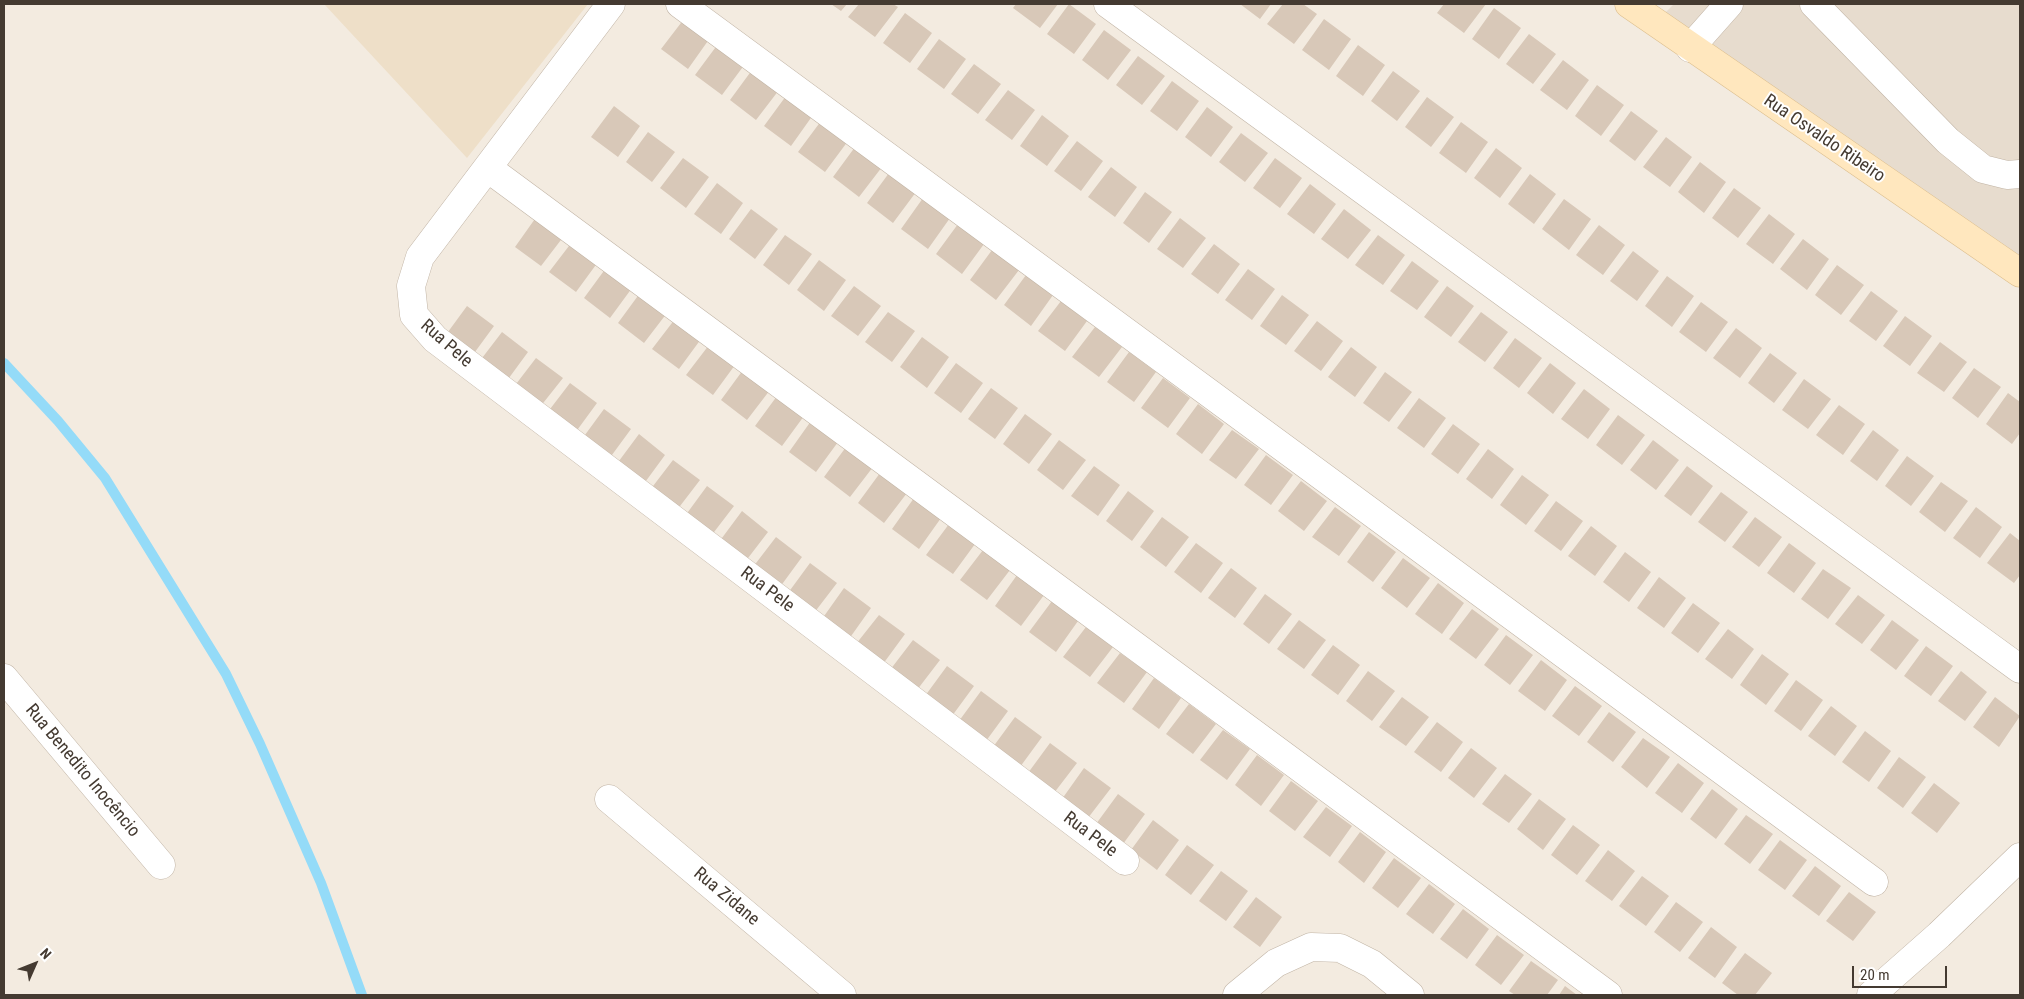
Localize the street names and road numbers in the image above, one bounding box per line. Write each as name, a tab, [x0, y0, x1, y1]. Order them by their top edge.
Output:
street label: Rua Osvaldo Ribeiro	[1759, 90, 1889, 188]
street label: Rua Pele	[416, 316, 476, 372]
street label: Rua Pele	[736, 563, 798, 617]
street label: Rua Benedito Inocêncio	[20, 700, 144, 842]
street label: Rua Pele	[1059, 808, 1121, 862]
street label: Rua Zidane	[689, 863, 763, 931]

